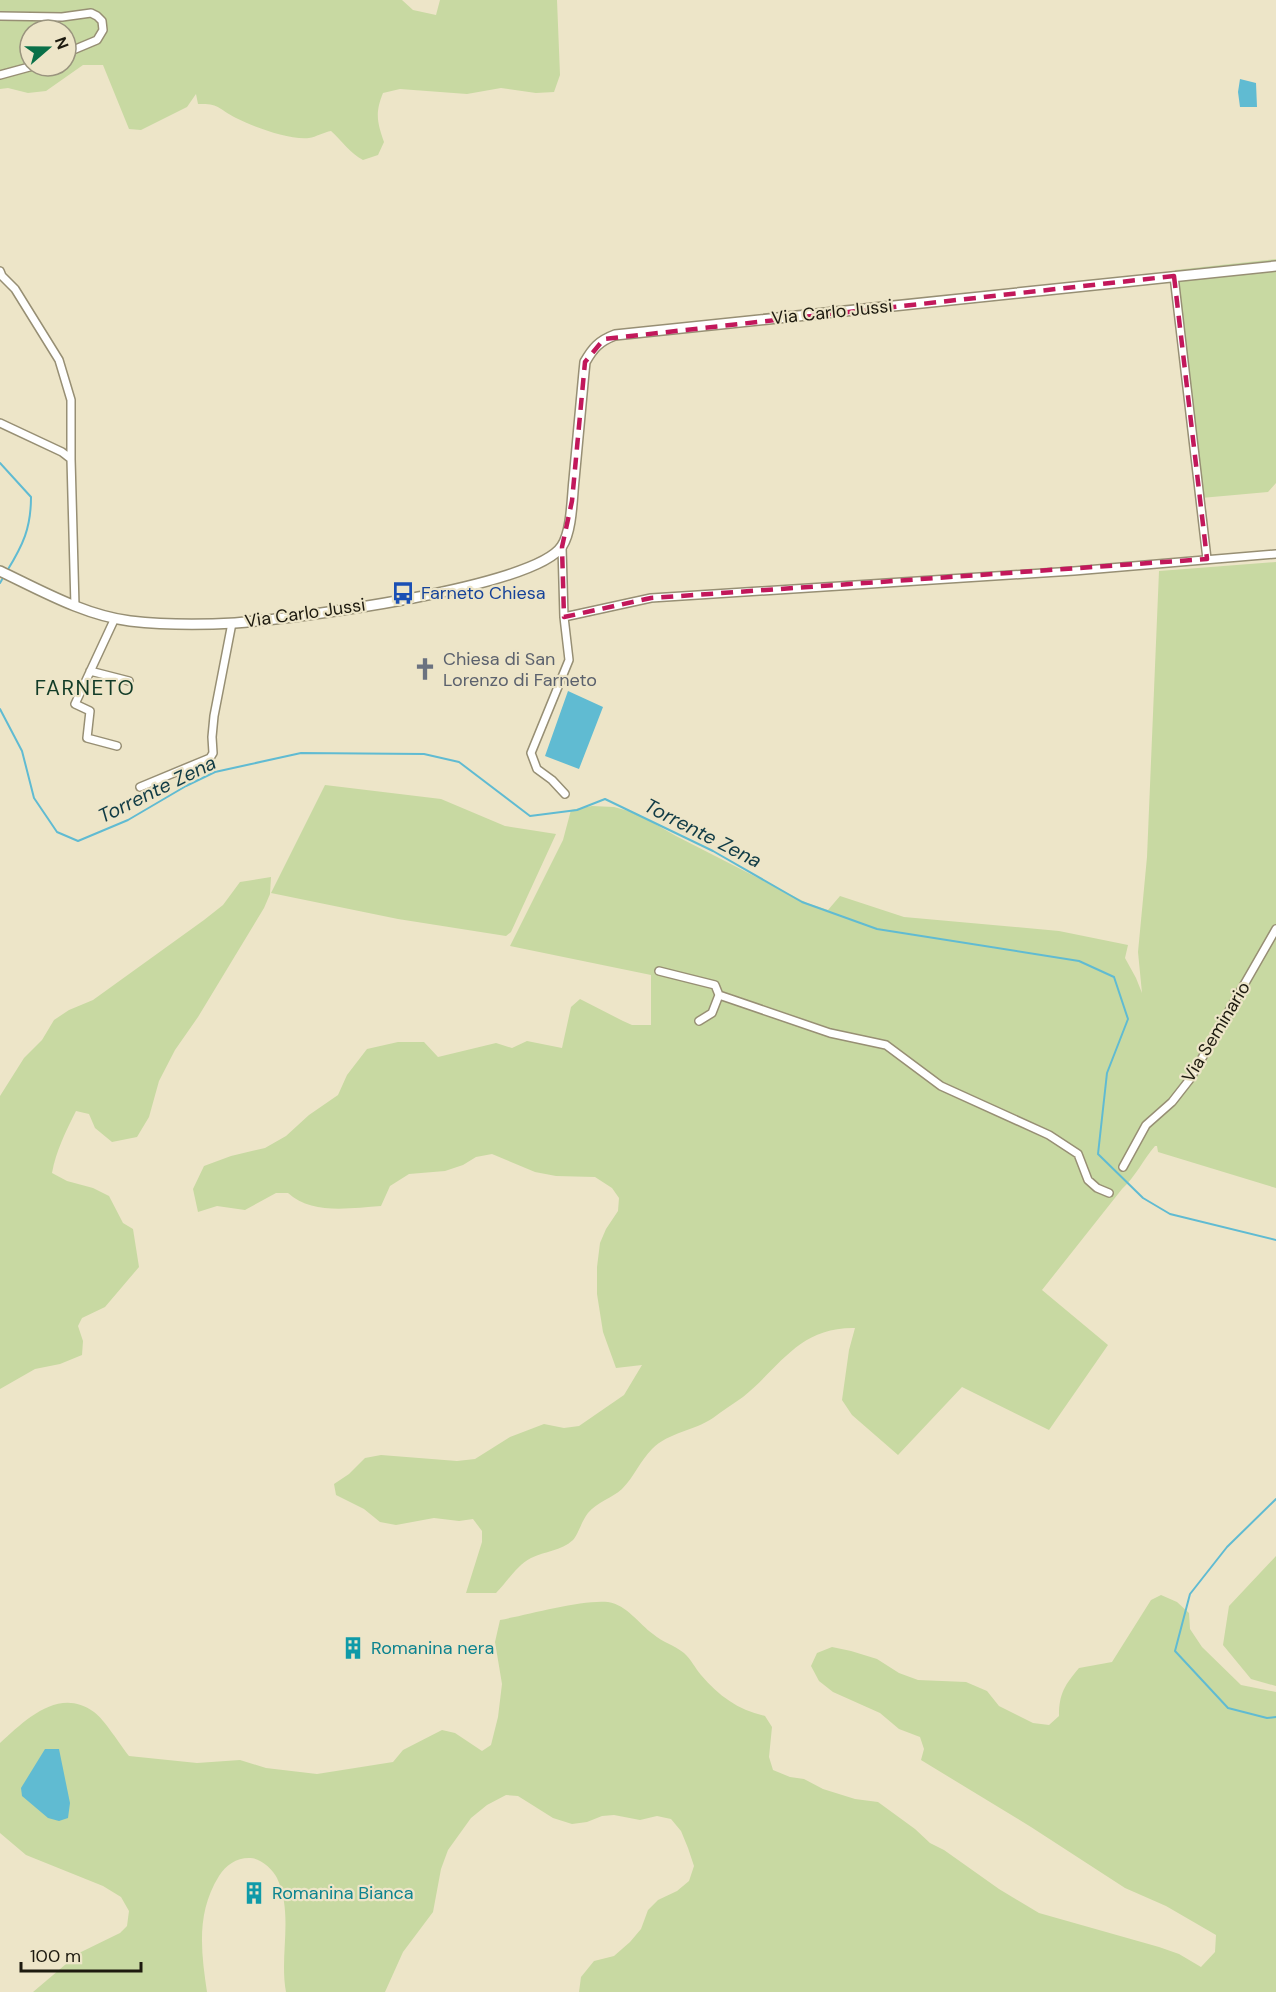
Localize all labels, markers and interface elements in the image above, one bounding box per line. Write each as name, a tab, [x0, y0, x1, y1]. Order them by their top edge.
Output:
north arrow	[18, 18, 78, 78]
text: N	[50, 34, 73, 52]
street label: Via Carlo Jussi	[770, 294, 894, 330]
bus stop icon: Farneto Chiesa	[390, 580, 416, 606]
place label: Farneto Chiesa	[421, 581, 546, 605]
street label: Via Carlo Jussi	[243, 593, 367, 633]
place label: Chiesa di San Lorenzo di Farneto	[443, 647, 597, 692]
church icon: Chiesa di San Lorenzo di Farneto	[412, 656, 438, 682]
district label: FARNETO	[35, 674, 135, 702]
water label: Torrente Zena	[94, 749, 220, 829]
water label: Torrente Zena	[640, 792, 766, 874]
street label: Via Seminario	[1176, 977, 1256, 1087]
building icon: Romanina nera	[340, 1635, 366, 1661]
place label: Romanina nera	[371, 1636, 494, 1660]
building icon: Romanina Bianca	[241, 1880, 267, 1906]
place label: Romanina Bianca	[272, 1881, 414, 1905]
scale bar	[21, 1935, 141, 1973]
text: 100 m	[30, 1944, 81, 1968]

